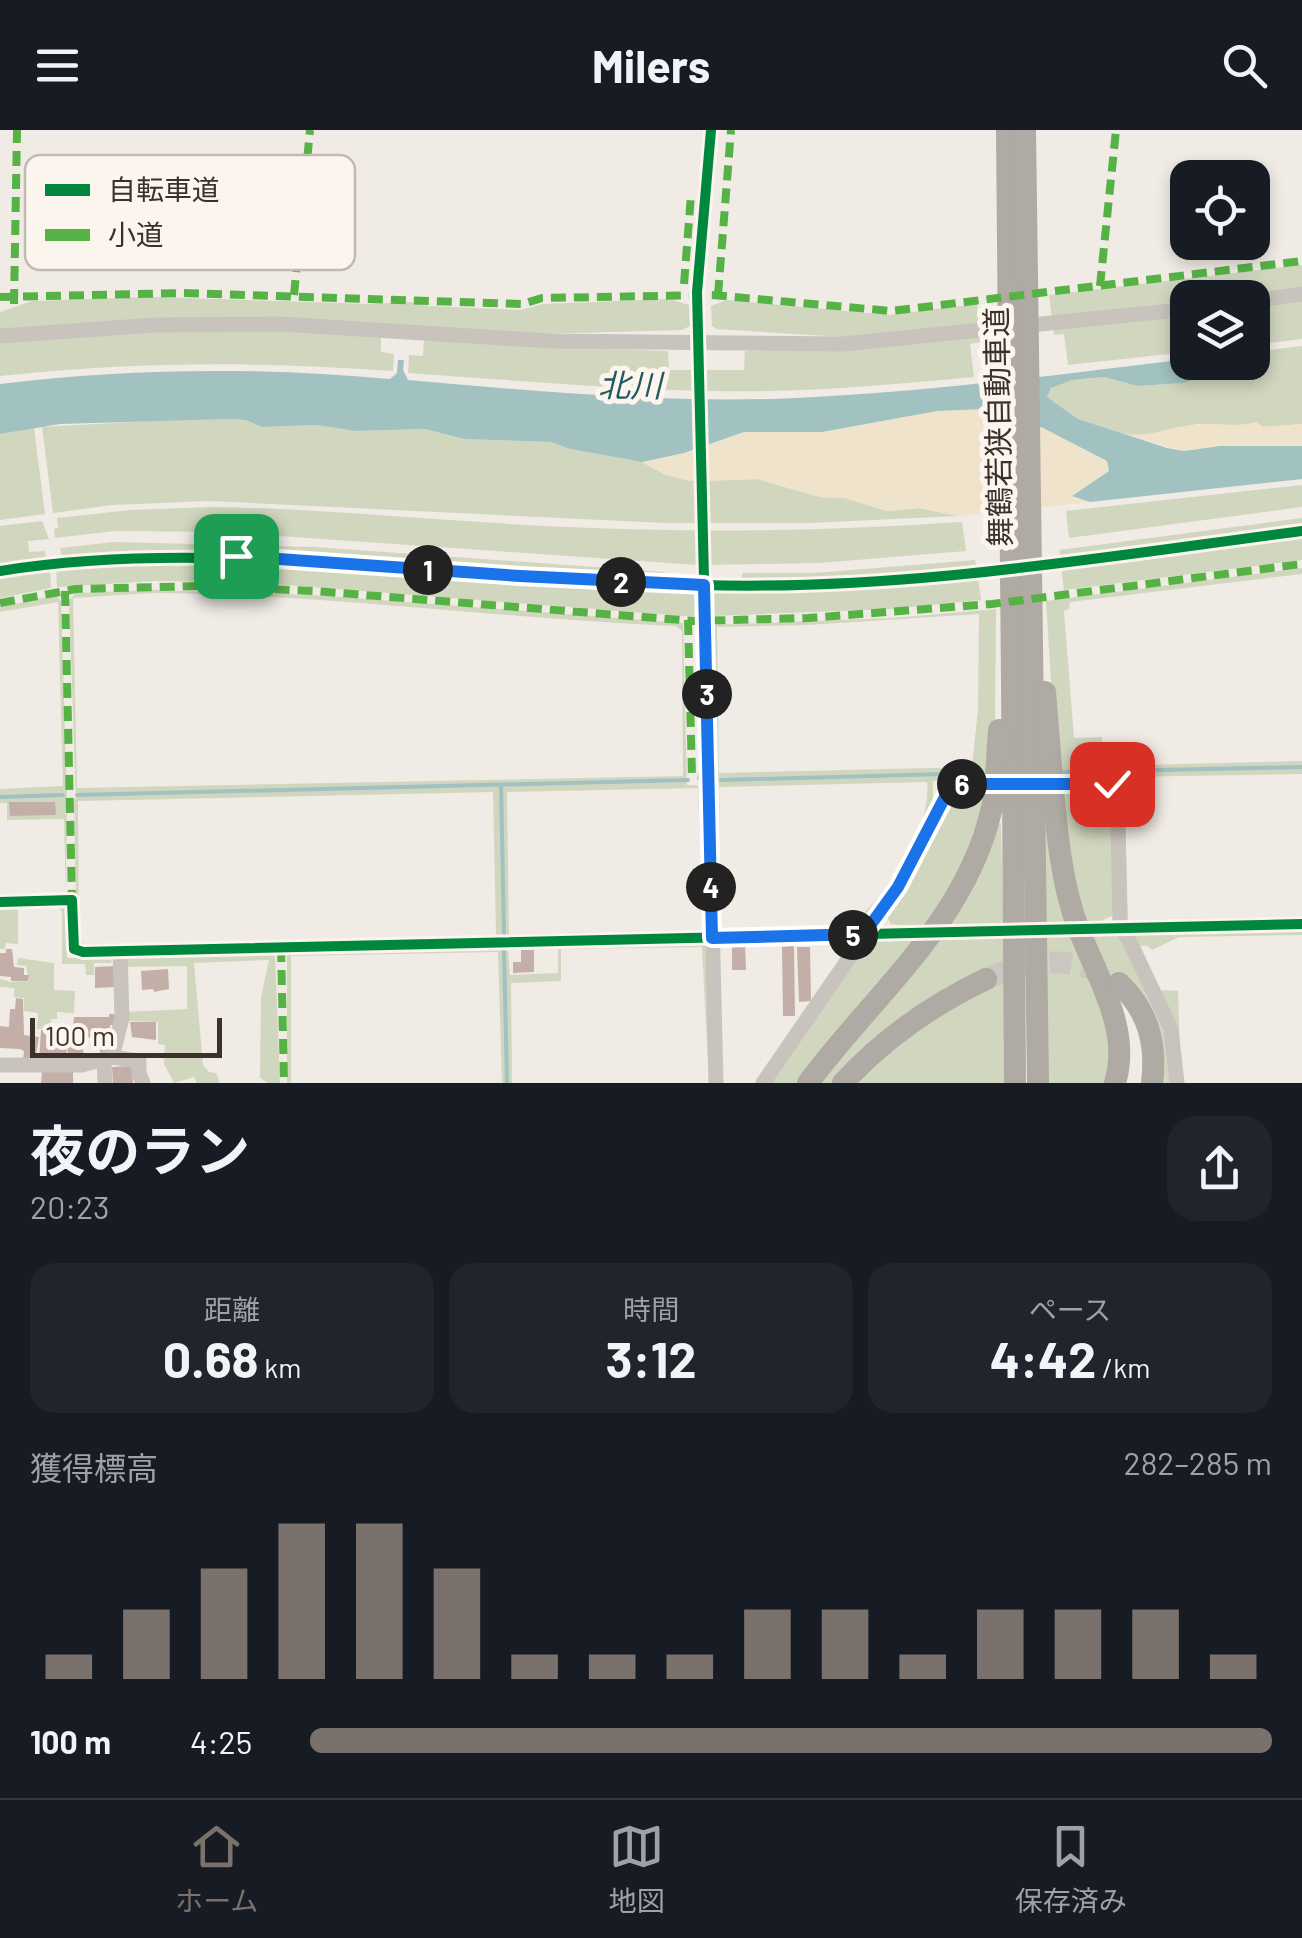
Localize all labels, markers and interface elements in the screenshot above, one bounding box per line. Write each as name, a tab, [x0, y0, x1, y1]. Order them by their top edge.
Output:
icon: menu	[30, 38, 85, 93]
text: Milers	[592, 38, 710, 92]
icon: search	[1217, 38, 1272, 93]
legend	[25, 155, 355, 270]
map controls	[1170, 160, 1270, 380]
button: locate	[1170, 160, 1270, 260]
text: 自転車道	[108, 172, 220, 206]
text: 小道	[108, 217, 164, 251]
button: layers	[1170, 280, 1270, 380]
street label: 舞鶴若狭自動車道	[977, 307, 1017, 547]
water label: 北川	[598, 365, 665, 403]
pin	[194, 514, 279, 599]
icon: arrive	[209, 529, 264, 584]
pin: 1	[403, 545, 453, 595]
text: 1	[423, 553, 433, 587]
pin: 2	[596, 557, 646, 607]
text: 2	[613, 565, 629, 599]
pin: 3	[682, 669, 732, 719]
text: 3	[699, 677, 715, 711]
pin	[1070, 742, 1155, 827]
icon: check	[1085, 757, 1140, 812]
pin: 6	[937, 759, 987, 809]
text: 6	[954, 767, 970, 801]
pin: 4	[686, 862, 736, 912]
text: 4	[703, 870, 719, 904]
pin: 5	[828, 910, 878, 960]
text: 5	[845, 918, 861, 952]
scale bar	[30, 1013, 222, 1058]
text: 100 m	[45, 1018, 115, 1052]
text: 夜のラン	[30, 1116, 250, 1182]
button: share	[1167, 1116, 1272, 1221]
text: 20:23	[30, 1187, 110, 1225]
text: 距離	[204, 1292, 260, 1326]
text: 時間	[623, 1292, 679, 1326]
text: ペース	[1029, 1292, 1111, 1326]
text: 0.68	[163, 1328, 259, 1388]
text: 3:12	[606, 1328, 696, 1388]
text: 4:42	[990, 1328, 1096, 1388]
text: km	[259, 1350, 301, 1384]
text: /km	[1096, 1350, 1150, 1384]
text: 282–285 m	[1123, 1443, 1272, 1481]
text: 獲得標高	[30, 1448, 158, 1486]
text: 100 m	[30, 1722, 111, 1760]
text: 4:25	[190, 1722, 252, 1760]
tab: ホーム	[175, 1819, 258, 1919]
tab: 地図	[609, 1819, 665, 1919]
tab: 保存済み	[1015, 1819, 1127, 1919]

